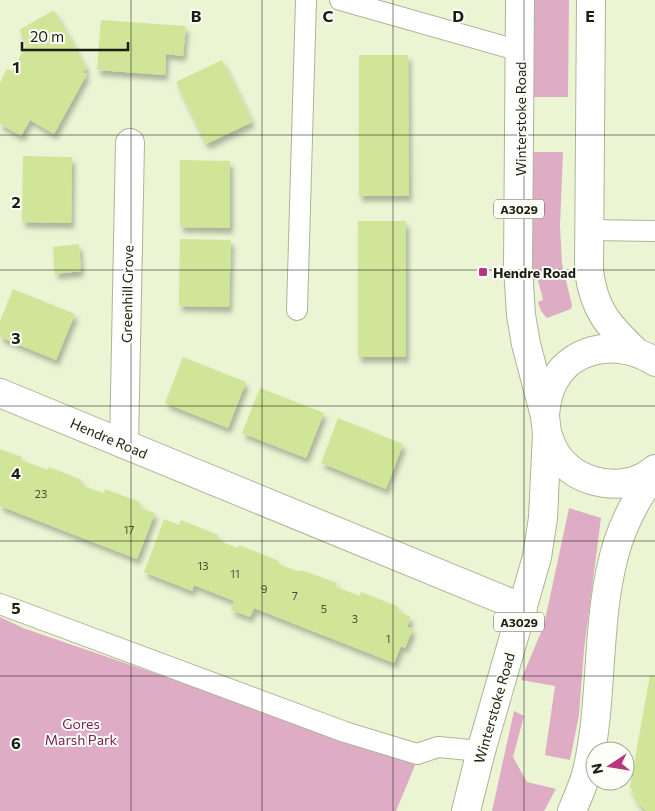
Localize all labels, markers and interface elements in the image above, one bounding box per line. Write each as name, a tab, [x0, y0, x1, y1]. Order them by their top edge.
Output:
text: B	[191, 6, 202, 25]
text: C	[323, 6, 334, 25]
text: D	[452, 6, 464, 25]
text: E	[585, 6, 595, 25]
scale bar	[22, 20, 129, 52]
text: 20 m	[30, 27, 64, 45]
text: 1	[12, 57, 20, 76]
street label: Winterstoke Road	[512, 62, 529, 176]
text: 2	[11, 192, 21, 211]
road number: A3029	[494, 200, 544, 218]
street label: Greenhill Grove	[118, 245, 136, 343]
place label: Hendre Road	[493, 264, 576, 281]
marker: Hendre Road	[477, 266, 489, 278]
text: 3	[11, 328, 21, 347]
street label: Hendre Road	[68, 414, 150, 462]
text: 4	[11, 463, 21, 482]
house number: 23	[35, 487, 47, 500]
house number: 17	[124, 523, 134, 536]
house number: 13	[198, 559, 208, 572]
house number: 11	[230, 567, 240, 580]
house number: 9	[261, 582, 268, 595]
house number: 7	[292, 589, 298, 602]
text: 5	[11, 598, 21, 617]
house number: 5	[321, 602, 327, 615]
house number: 3	[352, 612, 358, 625]
road number: A3029	[494, 612, 544, 632]
house number: 1	[386, 632, 390, 645]
street label: Winterstoke Road	[470, 651, 518, 765]
park label: Gores Marsh Park	[45, 715, 118, 748]
text: 6	[11, 733, 21, 752]
north arrow	[585, 741, 635, 791]
text: N	[587, 762, 606, 776]

